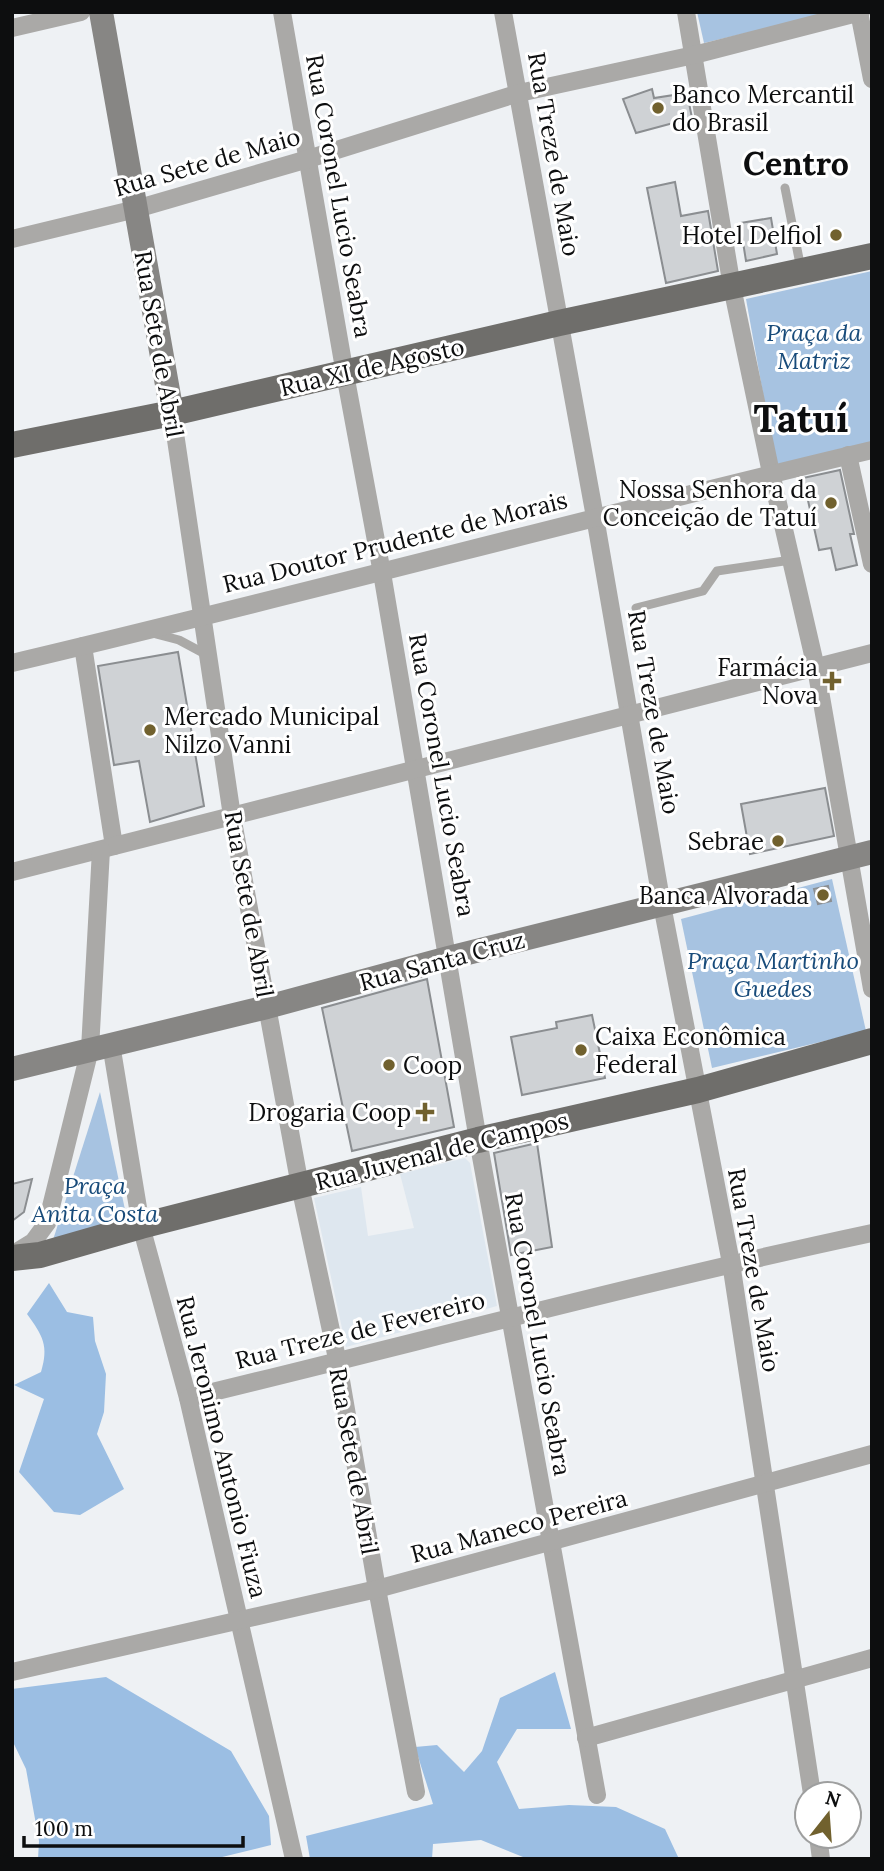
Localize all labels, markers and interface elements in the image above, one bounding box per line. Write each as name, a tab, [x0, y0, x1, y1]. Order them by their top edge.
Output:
street label: Rua Treze de Maio	[521, 50, 587, 258]
street label: Rua Coronel Lucio Seabra	[299, 52, 379, 340]
place label: Banco Mercantil do Brasil	[672, 79, 854, 138]
marker: Banco Mercantil do Brasil	[650, 100, 666, 116]
street label: Rua Sete de Maio	[110, 121, 304, 203]
district label: Centro	[743, 143, 849, 184]
place label: Hotel Delfiol	[682, 220, 822, 251]
marker: Hotel Delfiol	[828, 227, 844, 243]
street label: Rua Sete de Abril	[127, 248, 191, 440]
park label: Praça da Matriz	[766, 317, 862, 376]
street label: Rua XI de Agosto	[277, 331, 467, 403]
district label: Tatuí	[754, 394, 848, 442]
place label: Nossa Senhora da Conceição de Tatuí	[603, 474, 817, 533]
street label: Rua Doutor Prudente de Morais	[220, 484, 570, 600]
marker: Nossa Senhora da Conceição de Tatuí	[823, 495, 839, 511]
street label: Rua Treze de Maio	[621, 608, 687, 816]
street label: Rua Coronel Lucio Seabra	[402, 631, 482, 919]
place label: Farmácia Nova	[717, 652, 818, 711]
marker: Farmácia Nova	[824, 673, 840, 689]
place label: Mercado Municipal Nilzo Vanni	[164, 701, 379, 760]
marker: Mercado Municipal Nilzo Vanni	[142, 722, 158, 738]
street label: Rua Sete de Abril	[217, 808, 281, 1000]
place label: Sebrae	[688, 826, 764, 857]
marker: Sebrae	[770, 833, 786, 849]
place label: Banca Alvorada	[639, 880, 809, 911]
marker: Banca Alvorada	[815, 887, 831, 903]
street label: Rua Santa Cruz	[356, 924, 528, 998]
park label: Praça Martinho Guedes	[687, 945, 859, 1004]
place label: Caixa Econômica Federal	[595, 1021, 786, 1080]
marker: Caixa Econômica Federal	[573, 1042, 589, 1058]
place label: Coop	[403, 1050, 462, 1081]
marker: Coop	[381, 1057, 397, 1073]
place label: Drogaria Coop	[248, 1097, 411, 1128]
marker: Drogaria Coop	[417, 1104, 433, 1120]
street label: Rua Juvenal de Campos	[312, 1105, 572, 1197]
street label: Rua Treze de Maio	[721, 1166, 787, 1374]
park label: Praça Anita Costa	[31, 1170, 159, 1229]
street label: Rua Coronel Lucio Seabra	[498, 1190, 578, 1478]
street label: Rua Treze de Fevereiro	[232, 1284, 488, 1376]
street label: Rua Jeronimo Antonio Fiuza	[169, 1293, 275, 1601]
street label: Rua Sete de Abril	[322, 1365, 386, 1557]
street label: Rua Maneco Pereira	[407, 1482, 631, 1570]
north arrow	[793, 1780, 863, 1850]
text: N	[822, 1785, 844, 1812]
scale bar	[24, 1804, 243, 1848]
text: 100 m	[35, 1815, 93, 1842]

